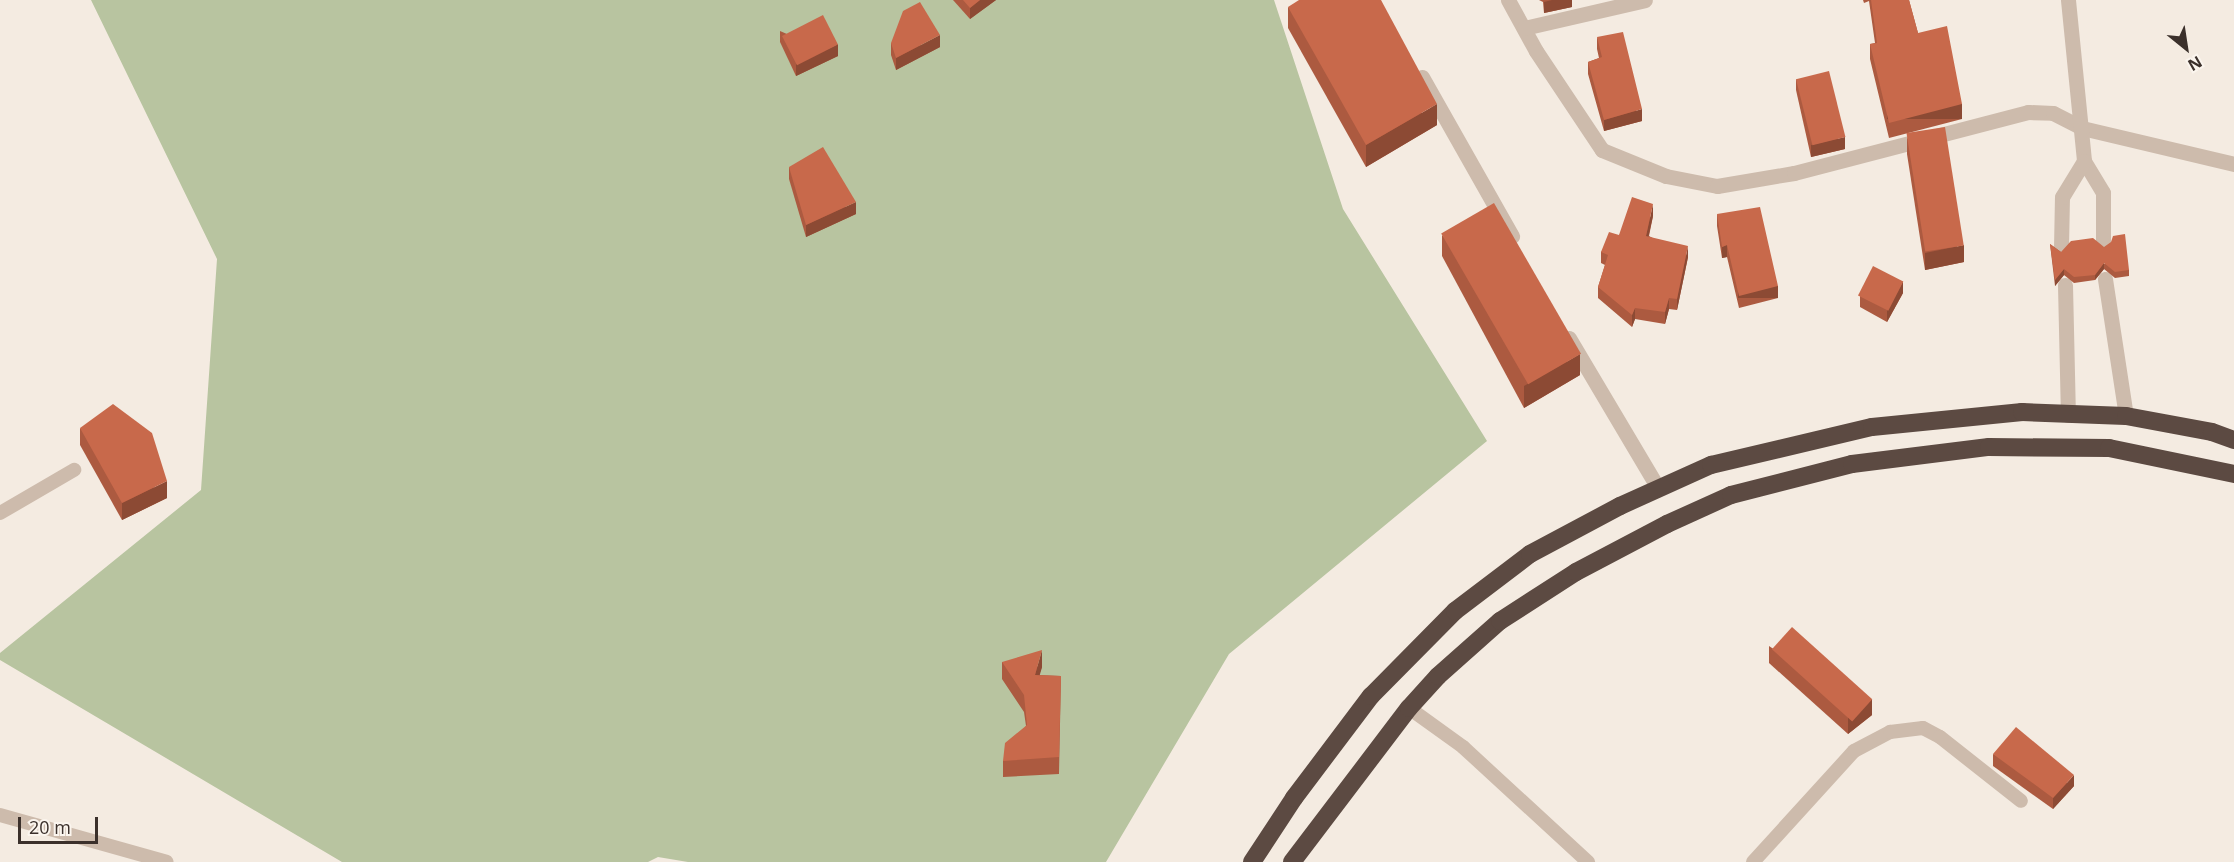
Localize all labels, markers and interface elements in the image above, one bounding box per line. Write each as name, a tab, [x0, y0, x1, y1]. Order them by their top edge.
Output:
north arrow	[2156, 18, 2216, 78]
text: N	[2184, 51, 2206, 76]
scale bar	[21, 805, 100, 843]
text: 20 m	[29, 815, 71, 839]

